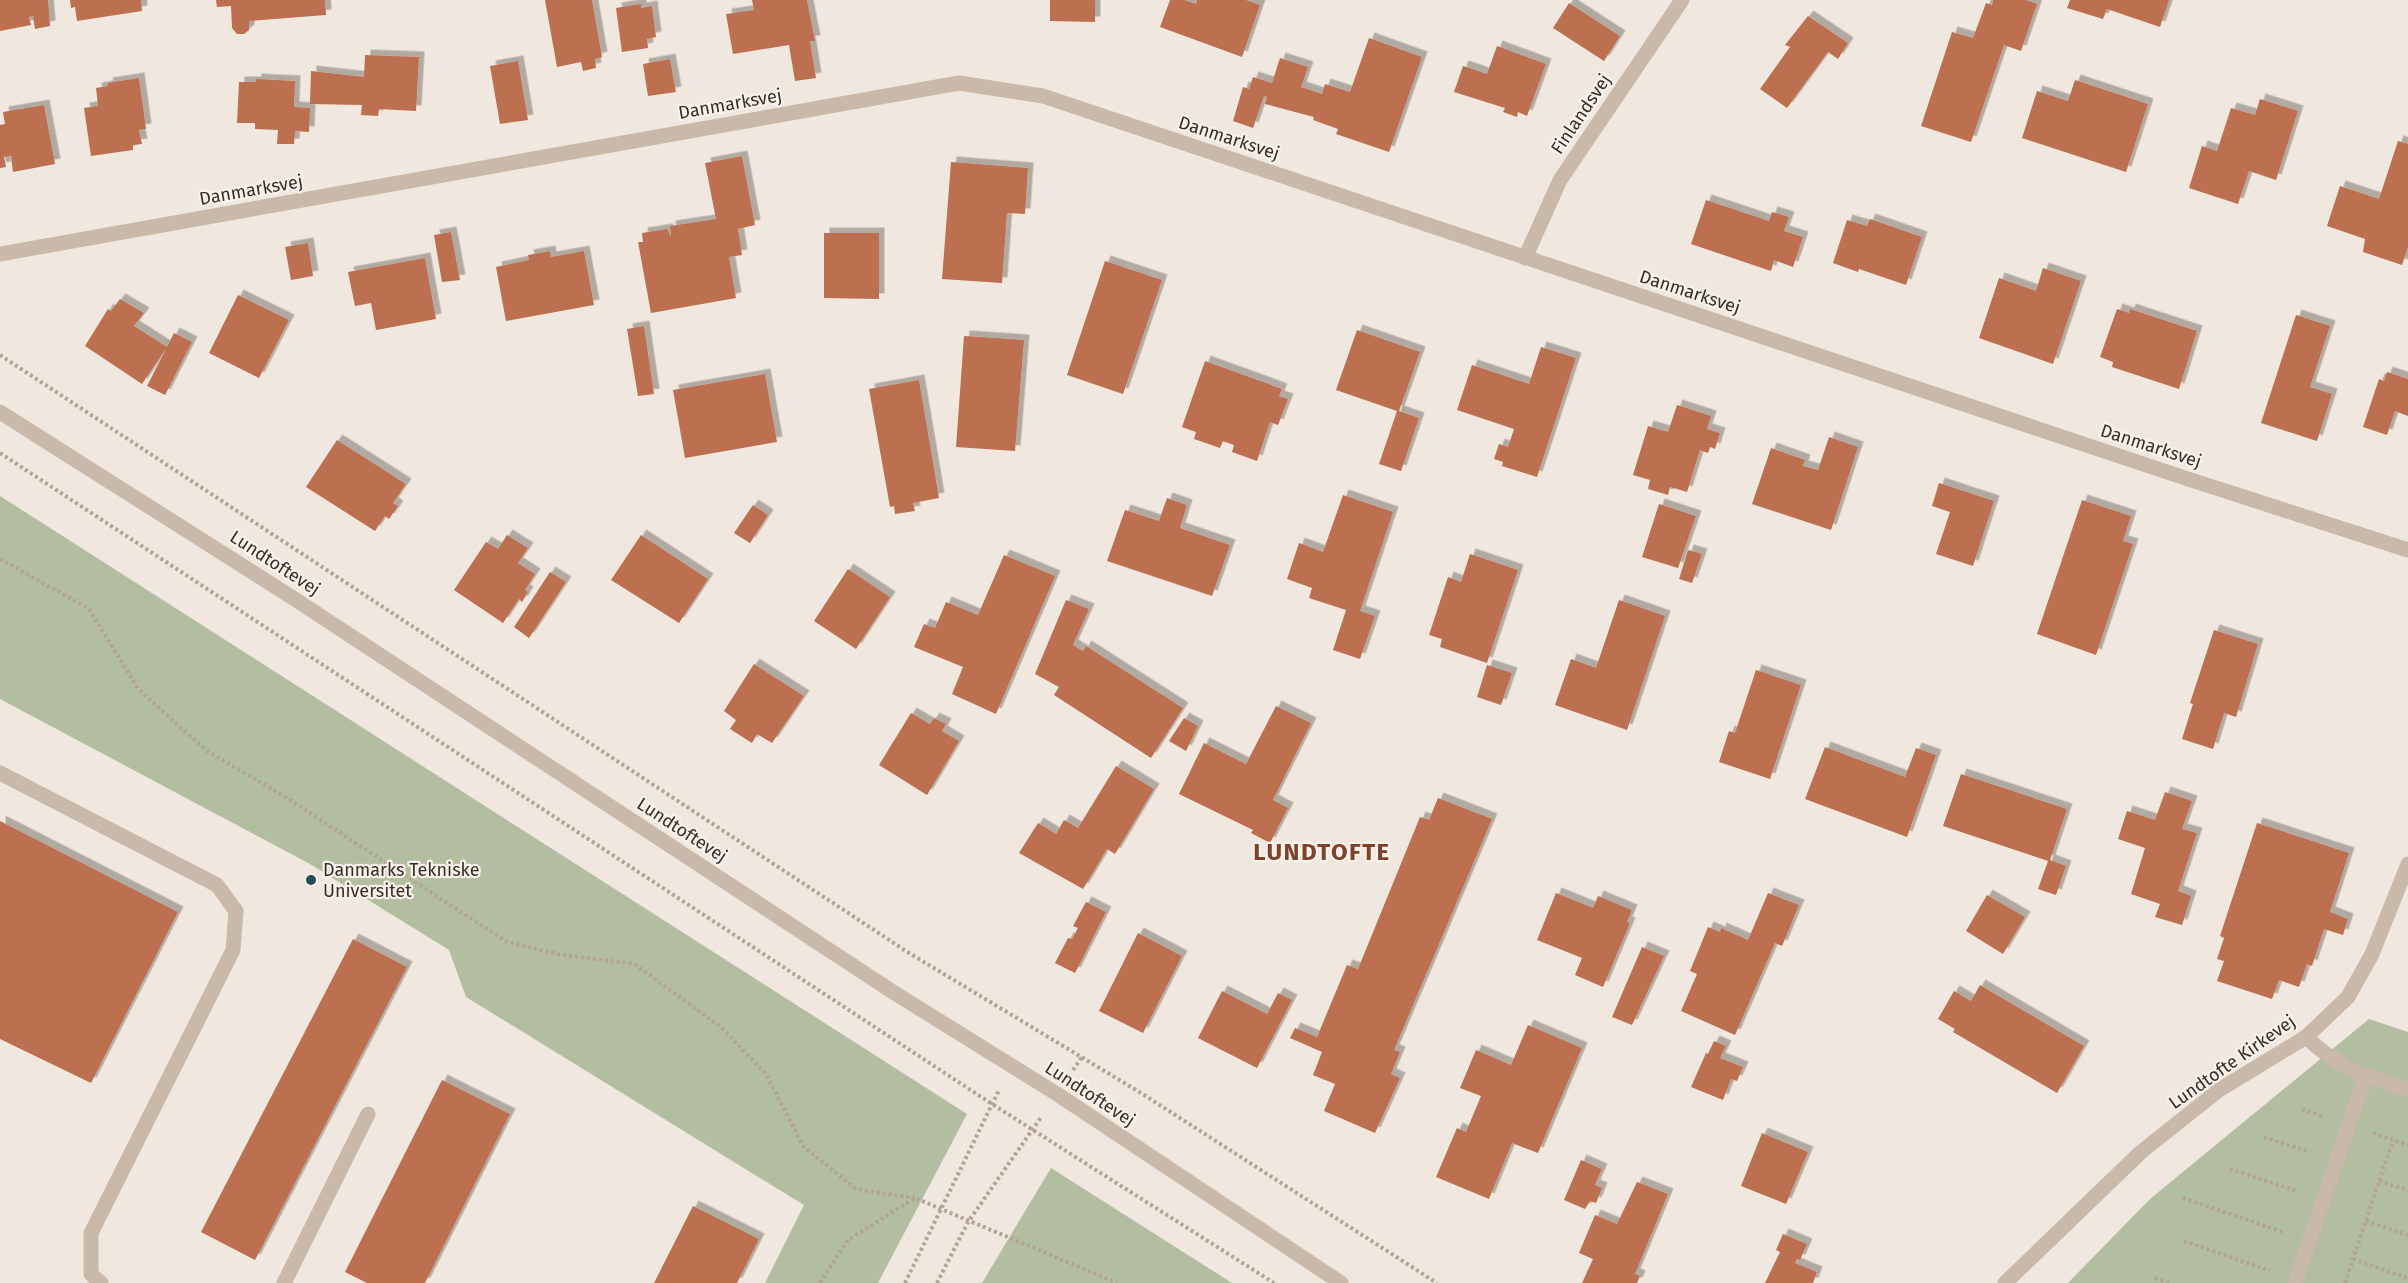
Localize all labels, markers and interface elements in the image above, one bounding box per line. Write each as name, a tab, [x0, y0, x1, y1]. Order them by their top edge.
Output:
street label: Finlandsvej	[1546, 70, 1616, 158]
street label: Danmarksvej	[676, 84, 784, 124]
street label: Danmarksvej	[1176, 111, 1282, 165]
street label: Danmarksvej	[197, 170, 305, 210]
street label: Danmarksvej	[1637, 265, 1743, 319]
street label: Danmarksvej	[2098, 419, 2204, 473]
street label: Lundtoftevej	[226, 526, 324, 600]
street label: Lundtoftevej	[633, 793, 731, 867]
district label: LUNDTOFTE	[1253, 838, 1391, 866]
place label: Danmarks Tekniske Universitet	[323, 859, 479, 902]
marker: Danmarks Tekniske Universitet	[304, 873, 318, 887]
street label: Lundtofte Kirkevej	[2165, 1010, 2299, 1114]
street label: Lundtoftevej	[1041, 1057, 1139, 1131]

